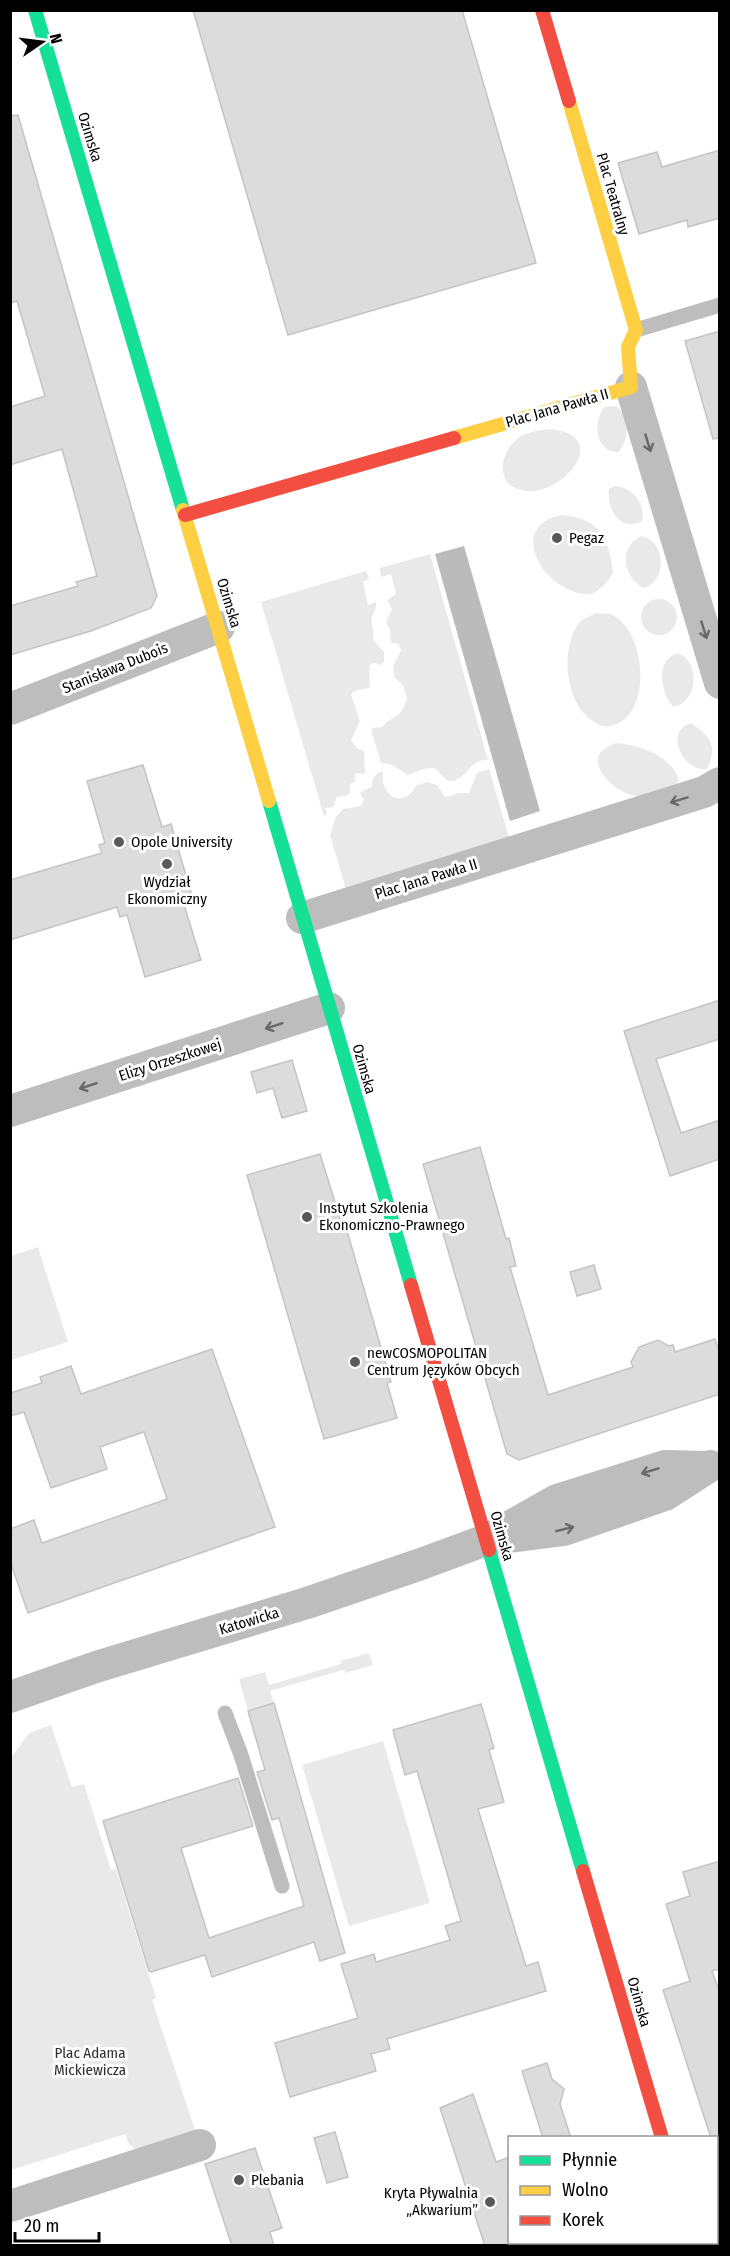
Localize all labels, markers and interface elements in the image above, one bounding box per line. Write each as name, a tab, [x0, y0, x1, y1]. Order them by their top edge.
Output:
north arrow	[12, 12, 72, 72]
text: N	[46, 32, 66, 45]
street label: Ozimska	[74, 110, 106, 164]
street label: Plac Teatralny	[593, 151, 633, 238]
street label: Plac Jana Pawła II	[503, 385, 611, 431]
one-way arrow	[643, 433, 654, 452]
place label: Pegaz	[569, 529, 604, 547]
marker: Pegaz	[550, 531, 564, 545]
street label: Ozimska	[213, 576, 245, 630]
one-way arrow	[699, 620, 710, 639]
street label: Stanisława Dubois	[60, 639, 170, 697]
one-way arrow	[670, 795, 689, 806]
place label: Opole University	[131, 833, 233, 851]
marker: Opole University	[112, 835, 126, 849]
street label: Plac Jana Pawła II	[373, 855, 479, 903]
marker: Wydział Ekonomiczny	[160, 857, 174, 871]
place label: Wydział Ekonomiczny	[127, 873, 207, 908]
one-way arrow	[265, 1021, 284, 1032]
street label: Elizy Orzeszkowej	[117, 1035, 223, 1085]
street label: Ozimska	[348, 1042, 380, 1096]
one-way arrow	[79, 1081, 98, 1092]
place label: Instytut Szkolenia Ekonomiczno-Prawnego	[319, 1199, 465, 1234]
marker: Instytut Szkolenia Ekonomiczno-Prawnego	[300, 1210, 314, 1224]
place label: newCOSMOPOLITAN Centrum Języków Obcych	[367, 1344, 520, 1379]
marker: newCOSMOPOLITAN Centrum Języków Obcych	[348, 1355, 362, 1369]
one-way arrow	[641, 1466, 660, 1477]
street label: Ozimska	[486, 1509, 518, 1563]
one-way arrow	[555, 1522, 574, 1534]
street label: Katowicka	[217, 1603, 281, 1639]
street label: Ozimska	[623, 1975, 655, 2029]
park label: Plac Adama Mickiewicza	[54, 2044, 126, 2079]
legend	[508, 2136, 718, 2244]
text: Płynnie	[562, 2149, 617, 2171]
place label: Plebania	[251, 2171, 304, 2189]
marker: Plebania	[232, 2173, 246, 2187]
text: Wolno	[562, 2179, 608, 2201]
place label: Kryta Pływalnia „Akwarium”	[384, 2184, 478, 2219]
marker: Kryta Pływalnia „Akwarium”	[483, 2195, 497, 2209]
scale bar	[15, 2205, 99, 2243]
text: Korek	[562, 2209, 604, 2231]
text: 20 m	[24, 2215, 59, 2237]

